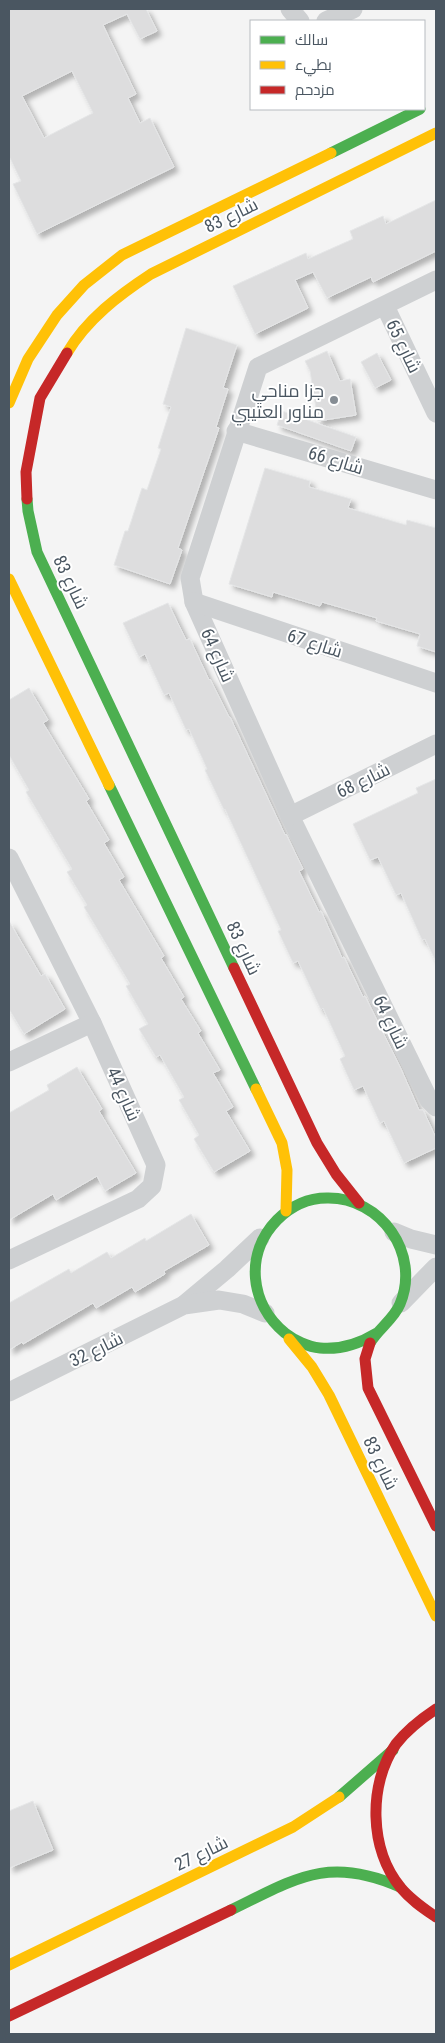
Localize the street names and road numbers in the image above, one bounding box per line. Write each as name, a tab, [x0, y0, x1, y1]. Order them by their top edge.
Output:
street label: شارع 83	[201, 193, 262, 239]
street label: شارع 65	[380, 316, 426, 377]
street label: شارع 66	[305, 442, 366, 480]
street label: شارع 83	[47, 552, 93, 613]
street label: شارع 67	[284, 624, 345, 664]
street label: شارع 64	[195, 625, 239, 686]
street label: شارع 68	[333, 758, 394, 804]
street label: شارع 83	[221, 918, 266, 979]
street label: شارع 64	[367, 992, 413, 1053]
street label: شارع 44	[101, 1064, 145, 1125]
street label: شارع 32	[66, 1327, 127, 1373]
street label: شارع 83	[357, 1433, 403, 1494]
street label: شارع 27	[171, 1831, 232, 1877]

